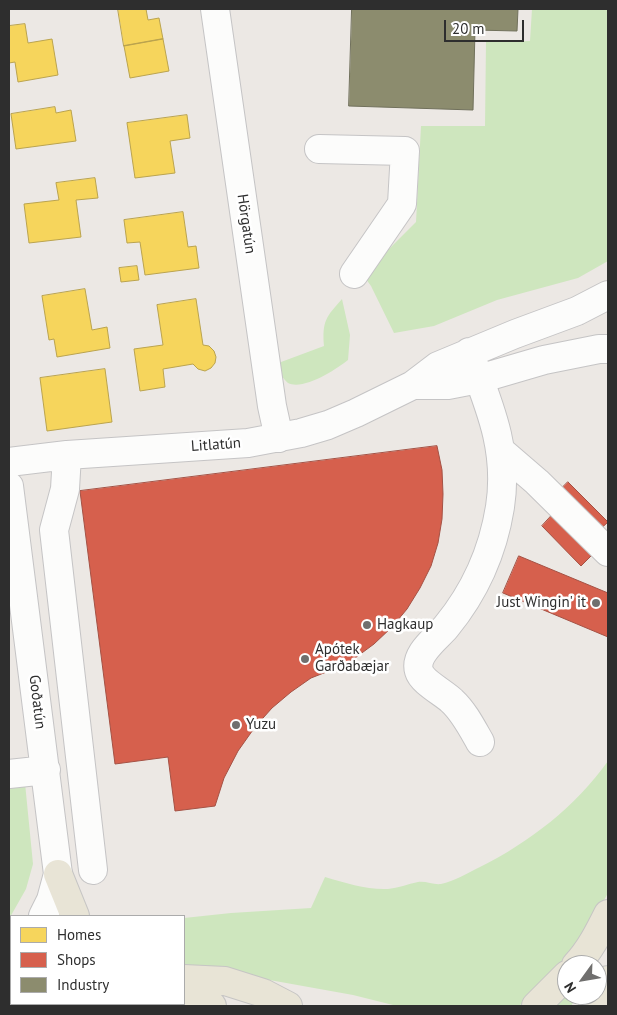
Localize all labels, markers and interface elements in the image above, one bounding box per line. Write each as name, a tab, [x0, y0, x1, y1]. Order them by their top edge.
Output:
scale bar	[447, 10, 527, 42]
text: 20 m	[452, 19, 485, 38]
street label: Hörgatún	[233, 193, 259, 255]
street label: Litlatún	[190, 434, 242, 456]
place label: Just Wingin' it	[497, 594, 586, 612]
marker: Just Wingin' it	[590, 597, 602, 609]
place label: Hagkaup	[377, 616, 433, 634]
marker: Hagkaup	[361, 619, 373, 631]
place label: Apótek Garðabæjar	[315, 641, 389, 676]
marker: Apótek Garðabæjar	[299, 653, 311, 665]
street label: Goðatún	[25, 674, 49, 730]
place label: Yuzu	[246, 716, 276, 734]
marker: Yuzu	[230, 719, 242, 731]
legend	[10, 915, 185, 1005]
text: Homes	[57, 925, 101, 944]
text: Shops	[57, 950, 96, 969]
north arrow	[557, 955, 607, 1005]
text: Industry	[57, 975, 109, 994]
text: N	[560, 979, 580, 996]

